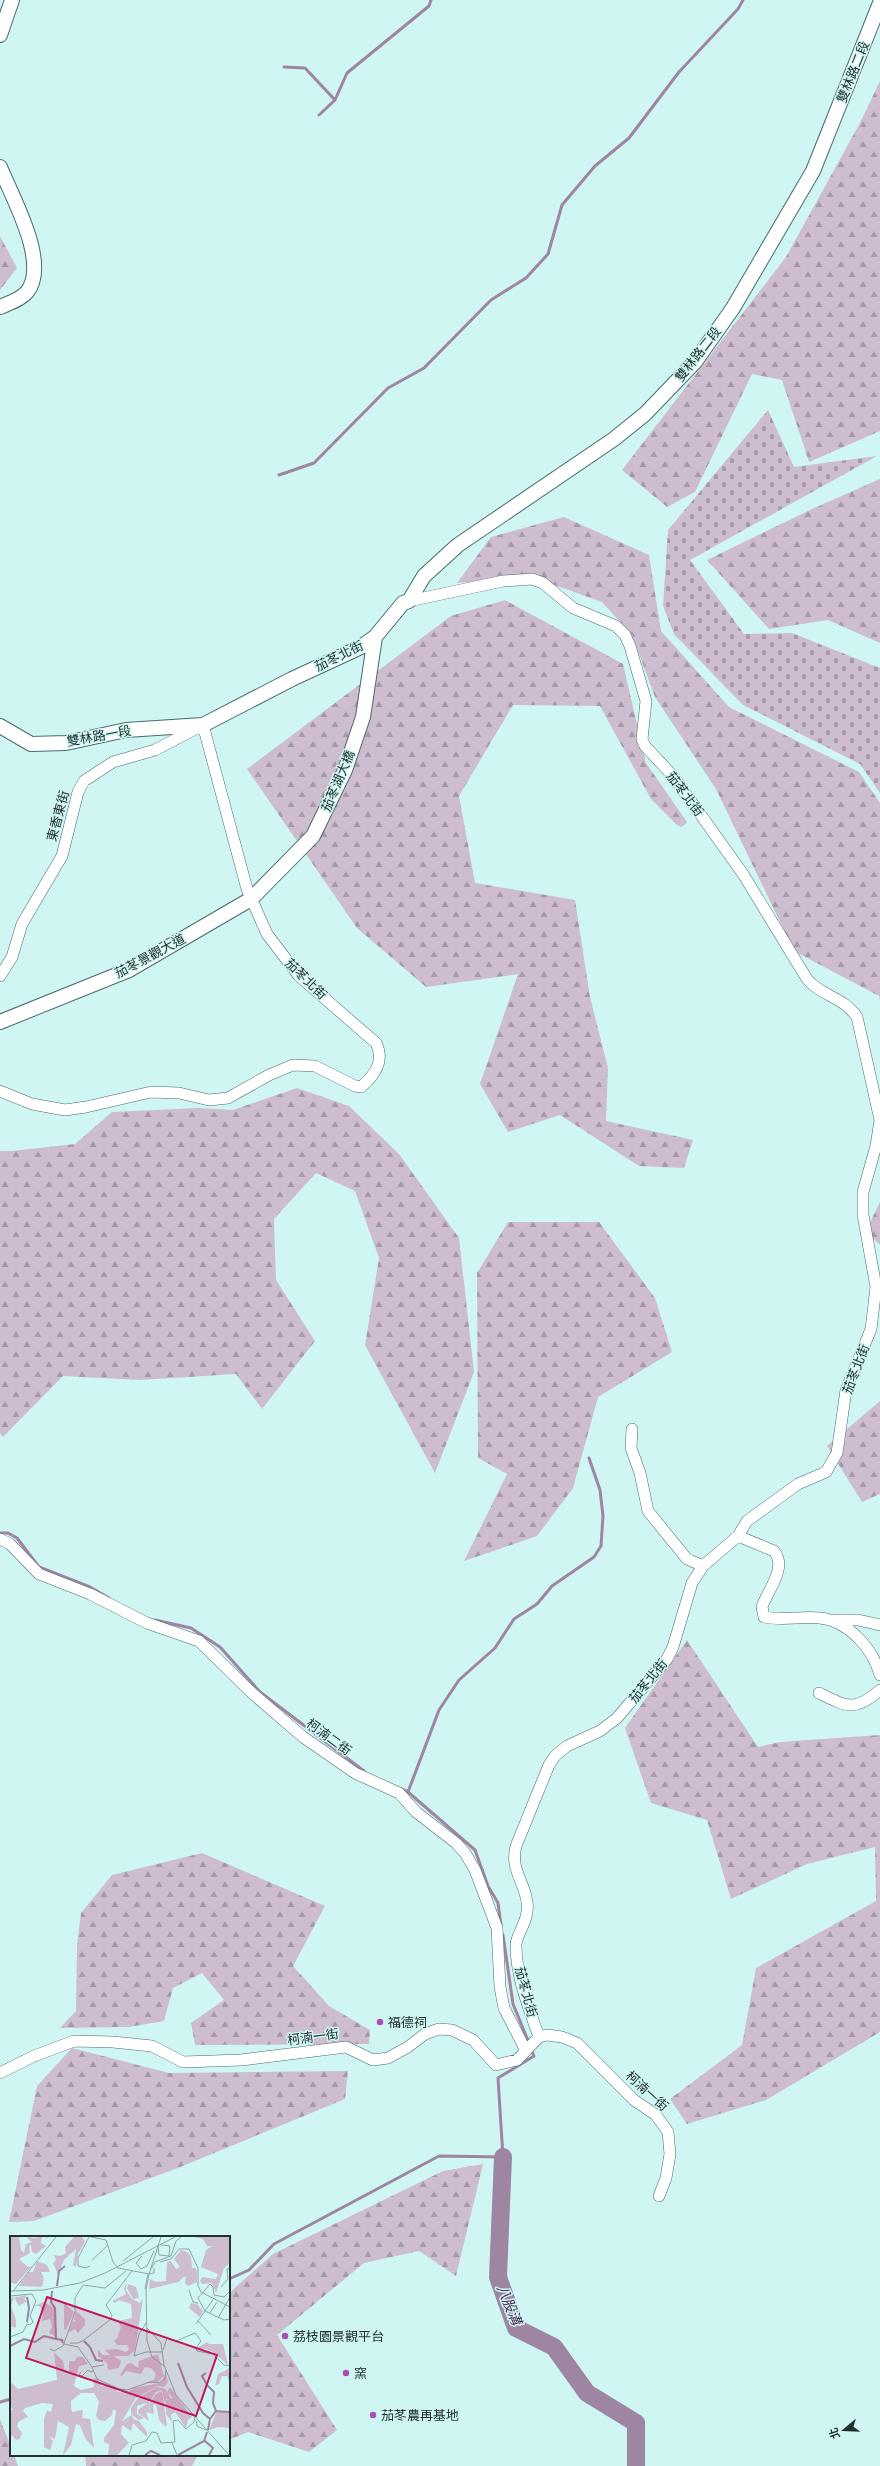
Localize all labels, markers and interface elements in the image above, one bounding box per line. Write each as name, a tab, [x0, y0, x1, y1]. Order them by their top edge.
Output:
street label: 雙林路二段	[834, 39, 872, 105]
street label: 雙林路二段	[672, 324, 724, 384]
street label: 茄苳北街	[312, 638, 366, 674]
street label: 雙林路一段	[66, 723, 132, 749]
street label: 茄苳湖大橋	[318, 748, 358, 814]
street label: 茄苳北街	[663, 769, 707, 819]
street label: 東香東街	[44, 789, 72, 843]
street label: 茄苳景觀大道	[112, 931, 188, 981]
street label: 茄苳北街	[282, 956, 330, 1002]
street label: 茄苳北街	[840, 1342, 872, 1396]
street label: 茄苳北街	[626, 1656, 670, 1706]
street label: 柯湳二街	[304, 1716, 354, 1758]
street label: 茄苳北街	[512, 1965, 540, 2019]
place label: 福德祠	[388, 2015, 427, 2030]
marker: 福德祠	[375, 2017, 385, 2027]
street label: 柯湳一街	[286, 2026, 340, 2048]
street label: 柯湳一街	[623, 2068, 671, 2114]
inset map	[10, 2236, 230, 2456]
water label: 八股溝	[493, 2282, 526, 2329]
place label: 荔枝園景觀平台	[293, 2329, 384, 2344]
marker: 荔枝園景觀平台	[280, 2331, 290, 2341]
place label: 窯	[354, 2366, 367, 2381]
marker: 窯	[341, 2368, 351, 2378]
place label: 茄苳農再基地	[381, 2408, 459, 2423]
marker: 茄苳農再基地	[368, 2410, 378, 2420]
north arrow	[824, 2410, 864, 2450]
text: 北	[827, 2426, 843, 2440]

